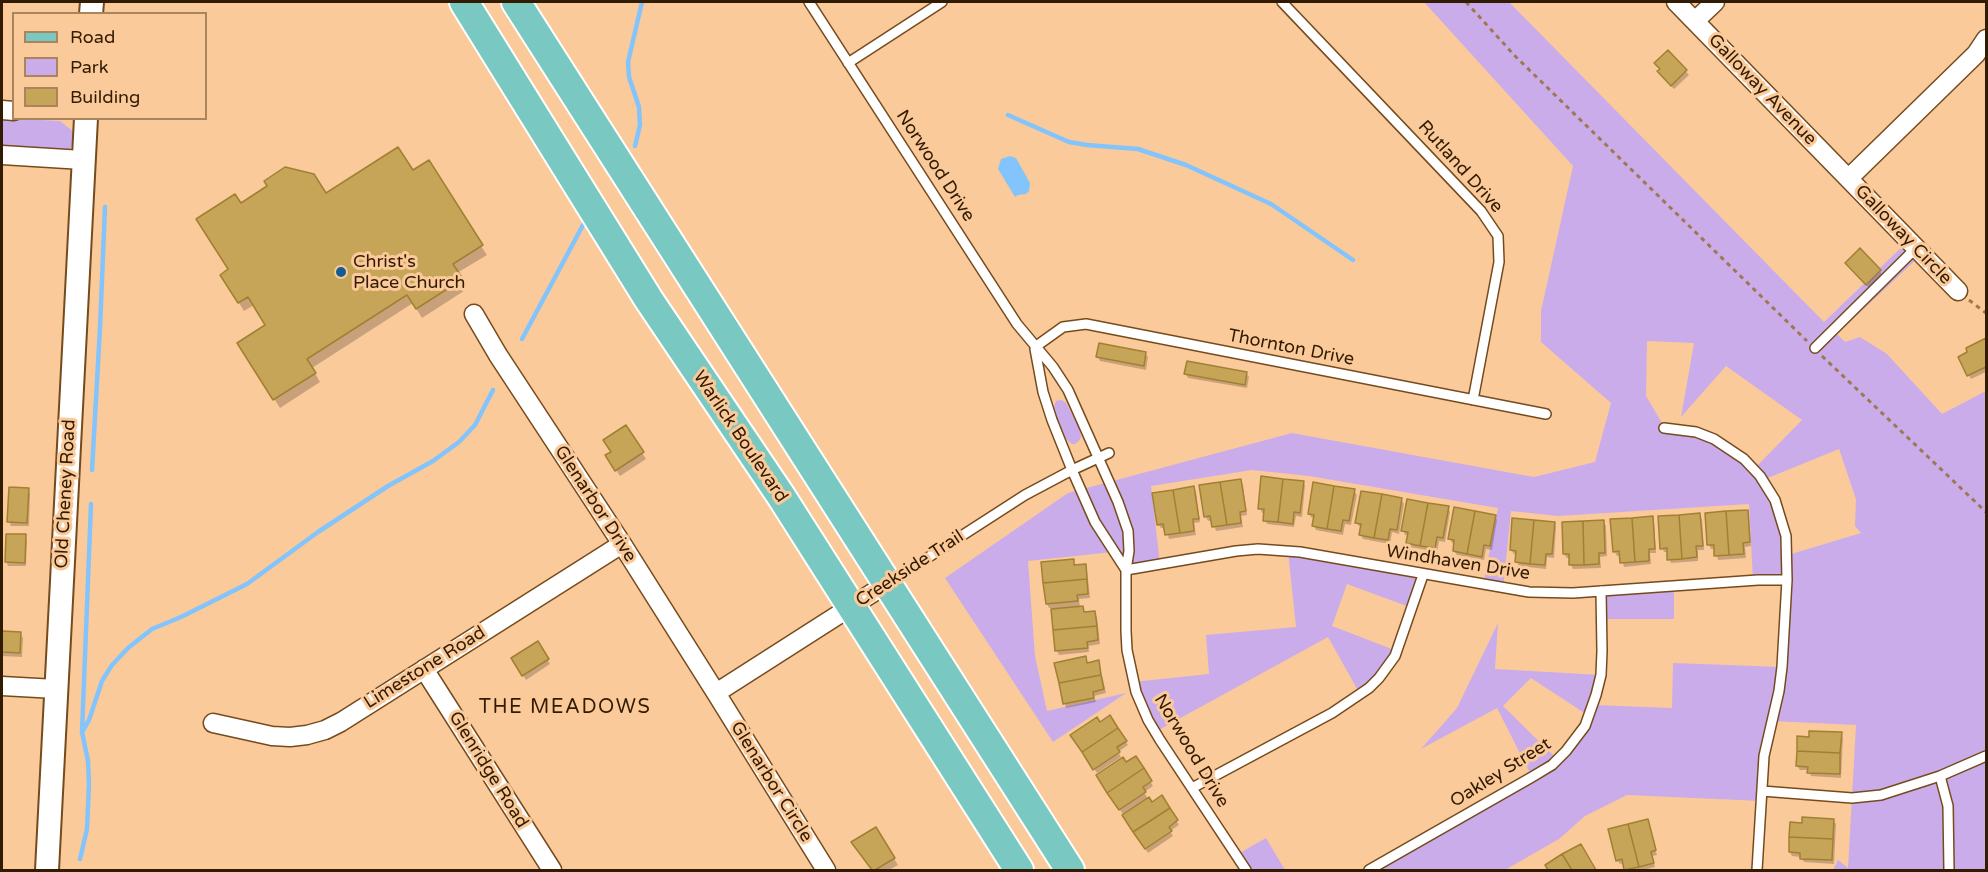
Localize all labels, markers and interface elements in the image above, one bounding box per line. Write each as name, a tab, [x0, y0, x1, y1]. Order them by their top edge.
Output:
legend	[12, 12, 207, 120]
text: Road	[70, 26, 115, 48]
street label: Galloway Avenue	[1703, 30, 1821, 150]
text: Park	[70, 56, 108, 78]
text: Building	[70, 86, 140, 108]
street label: Norwood Drive	[891, 106, 979, 226]
street label: Rutland Drive	[1413, 116, 1507, 218]
street label: Galloway Circle	[1850, 181, 1956, 289]
place label: Christ's Place Church	[353, 251, 466, 294]
marker: Christ's Place Church	[334, 265, 348, 279]
street label: Thornton Drive	[1226, 325, 1356, 371]
street label: Warlick Boulevard	[688, 367, 792, 507]
street label: Old Cheney Road	[51, 419, 81, 569]
street label: Glenarbor Drive	[549, 442, 641, 566]
street label: Creekside Trail	[852, 526, 968, 612]
street label: Windhaven Drive	[1385, 541, 1531, 585]
street label: Limestone Road	[360, 622, 490, 714]
street label: Norwood Drive	[1149, 690, 1233, 812]
district label: THE MEADOWS	[479, 696, 651, 720]
street label: Glenridge Road	[443, 708, 533, 832]
street label: Glenarbor Circle	[725, 718, 817, 846]
street label: Oakley Street	[1447, 733, 1555, 813]

